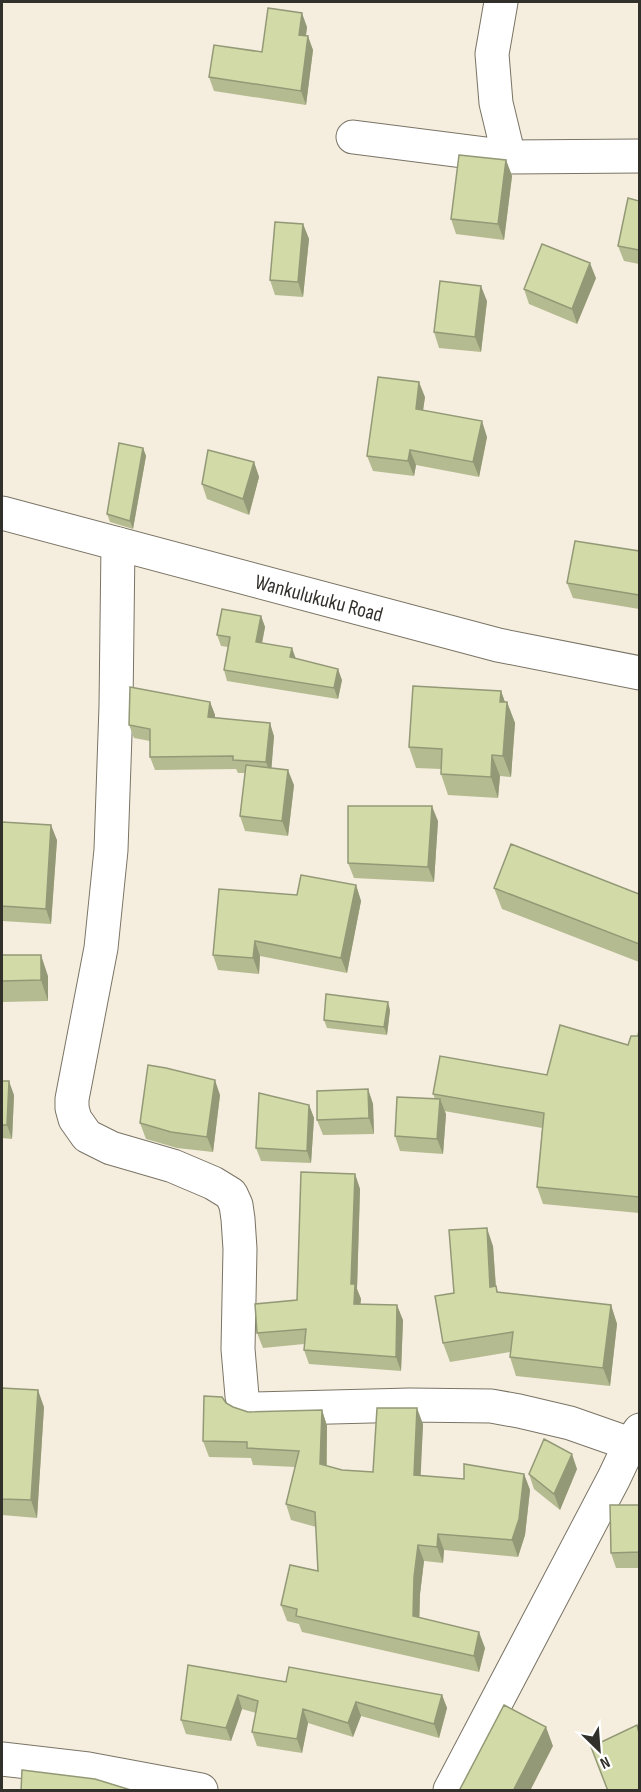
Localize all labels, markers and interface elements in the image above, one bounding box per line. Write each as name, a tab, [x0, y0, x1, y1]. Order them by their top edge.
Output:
street label: Wankulukuku Road	[252, 569, 386, 628]
north arrow	[569, 1720, 629, 1780]
text: N	[597, 1752, 613, 1773]

